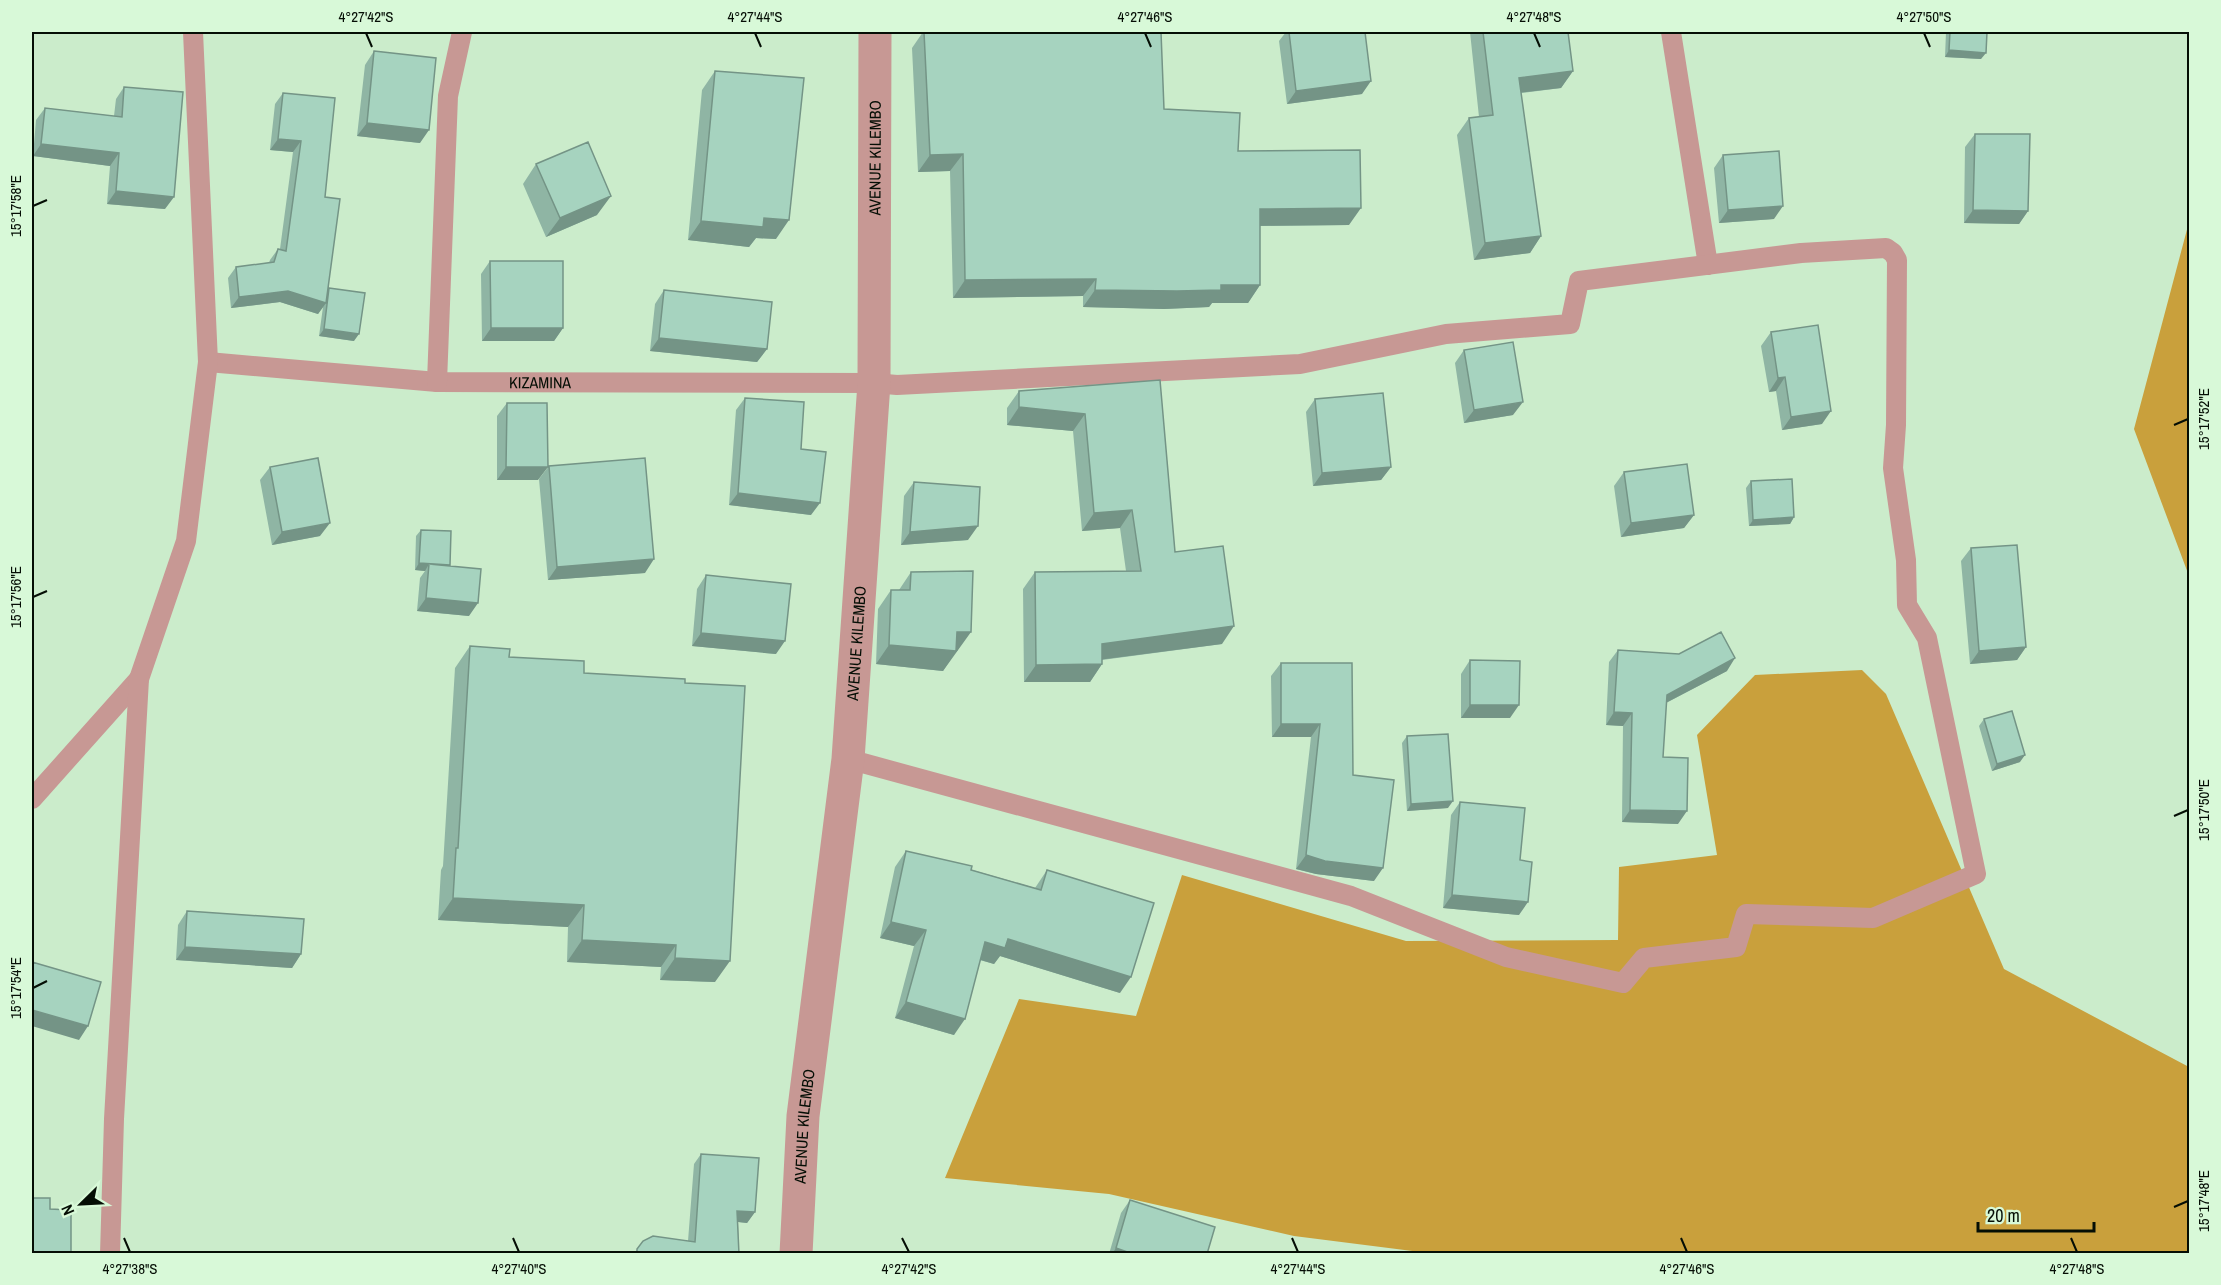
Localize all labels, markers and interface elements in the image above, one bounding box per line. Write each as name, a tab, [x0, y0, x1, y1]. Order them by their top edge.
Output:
text: 4°27'42"S	[338, 6, 394, 27]
text: 4°27'44"S	[727, 6, 783, 27]
text: 4°27'46"S	[1117, 6, 1173, 27]
text: 4°27'48"S	[1506, 6, 1562, 27]
text: 4°27'50"S	[1896, 6, 1952, 27]
street label: AVENUE KILEMBO	[863, 100, 886, 216]
text: 15°17'58"E	[5, 175, 26, 237]
street label: KIZAMINA	[509, 371, 571, 393]
text: 15°17'52"E	[2193, 388, 2214, 450]
text: 15°17'56"E	[5, 566, 26, 628]
street label: AVENUE KILEMBO	[841, 585, 871, 702]
text: 15°17'50"E	[2193, 779, 2214, 841]
text: 15°17'54"E	[5, 957, 26, 1019]
street label: AVENUE KILEMBO	[789, 1068, 820, 1185]
text: 15°17'48"E	[2193, 1170, 2214, 1232]
north arrow	[51, 1174, 111, 1234]
scale bar	[1978, 1195, 2094, 1233]
text: N	[55, 1201, 79, 1219]
text: 20 m	[1987, 1203, 2020, 1228]
text: 4°27'38"S	[102, 1258, 158, 1279]
text: 4°27'40"S	[491, 1258, 547, 1279]
text: 4°27'42"S	[881, 1258, 937, 1279]
text: 4°27'44"S	[1270, 1258, 1326, 1279]
text: 4°27'46"S	[1659, 1258, 1715, 1279]
text: 4°27'48"S	[2049, 1258, 2105, 1279]

